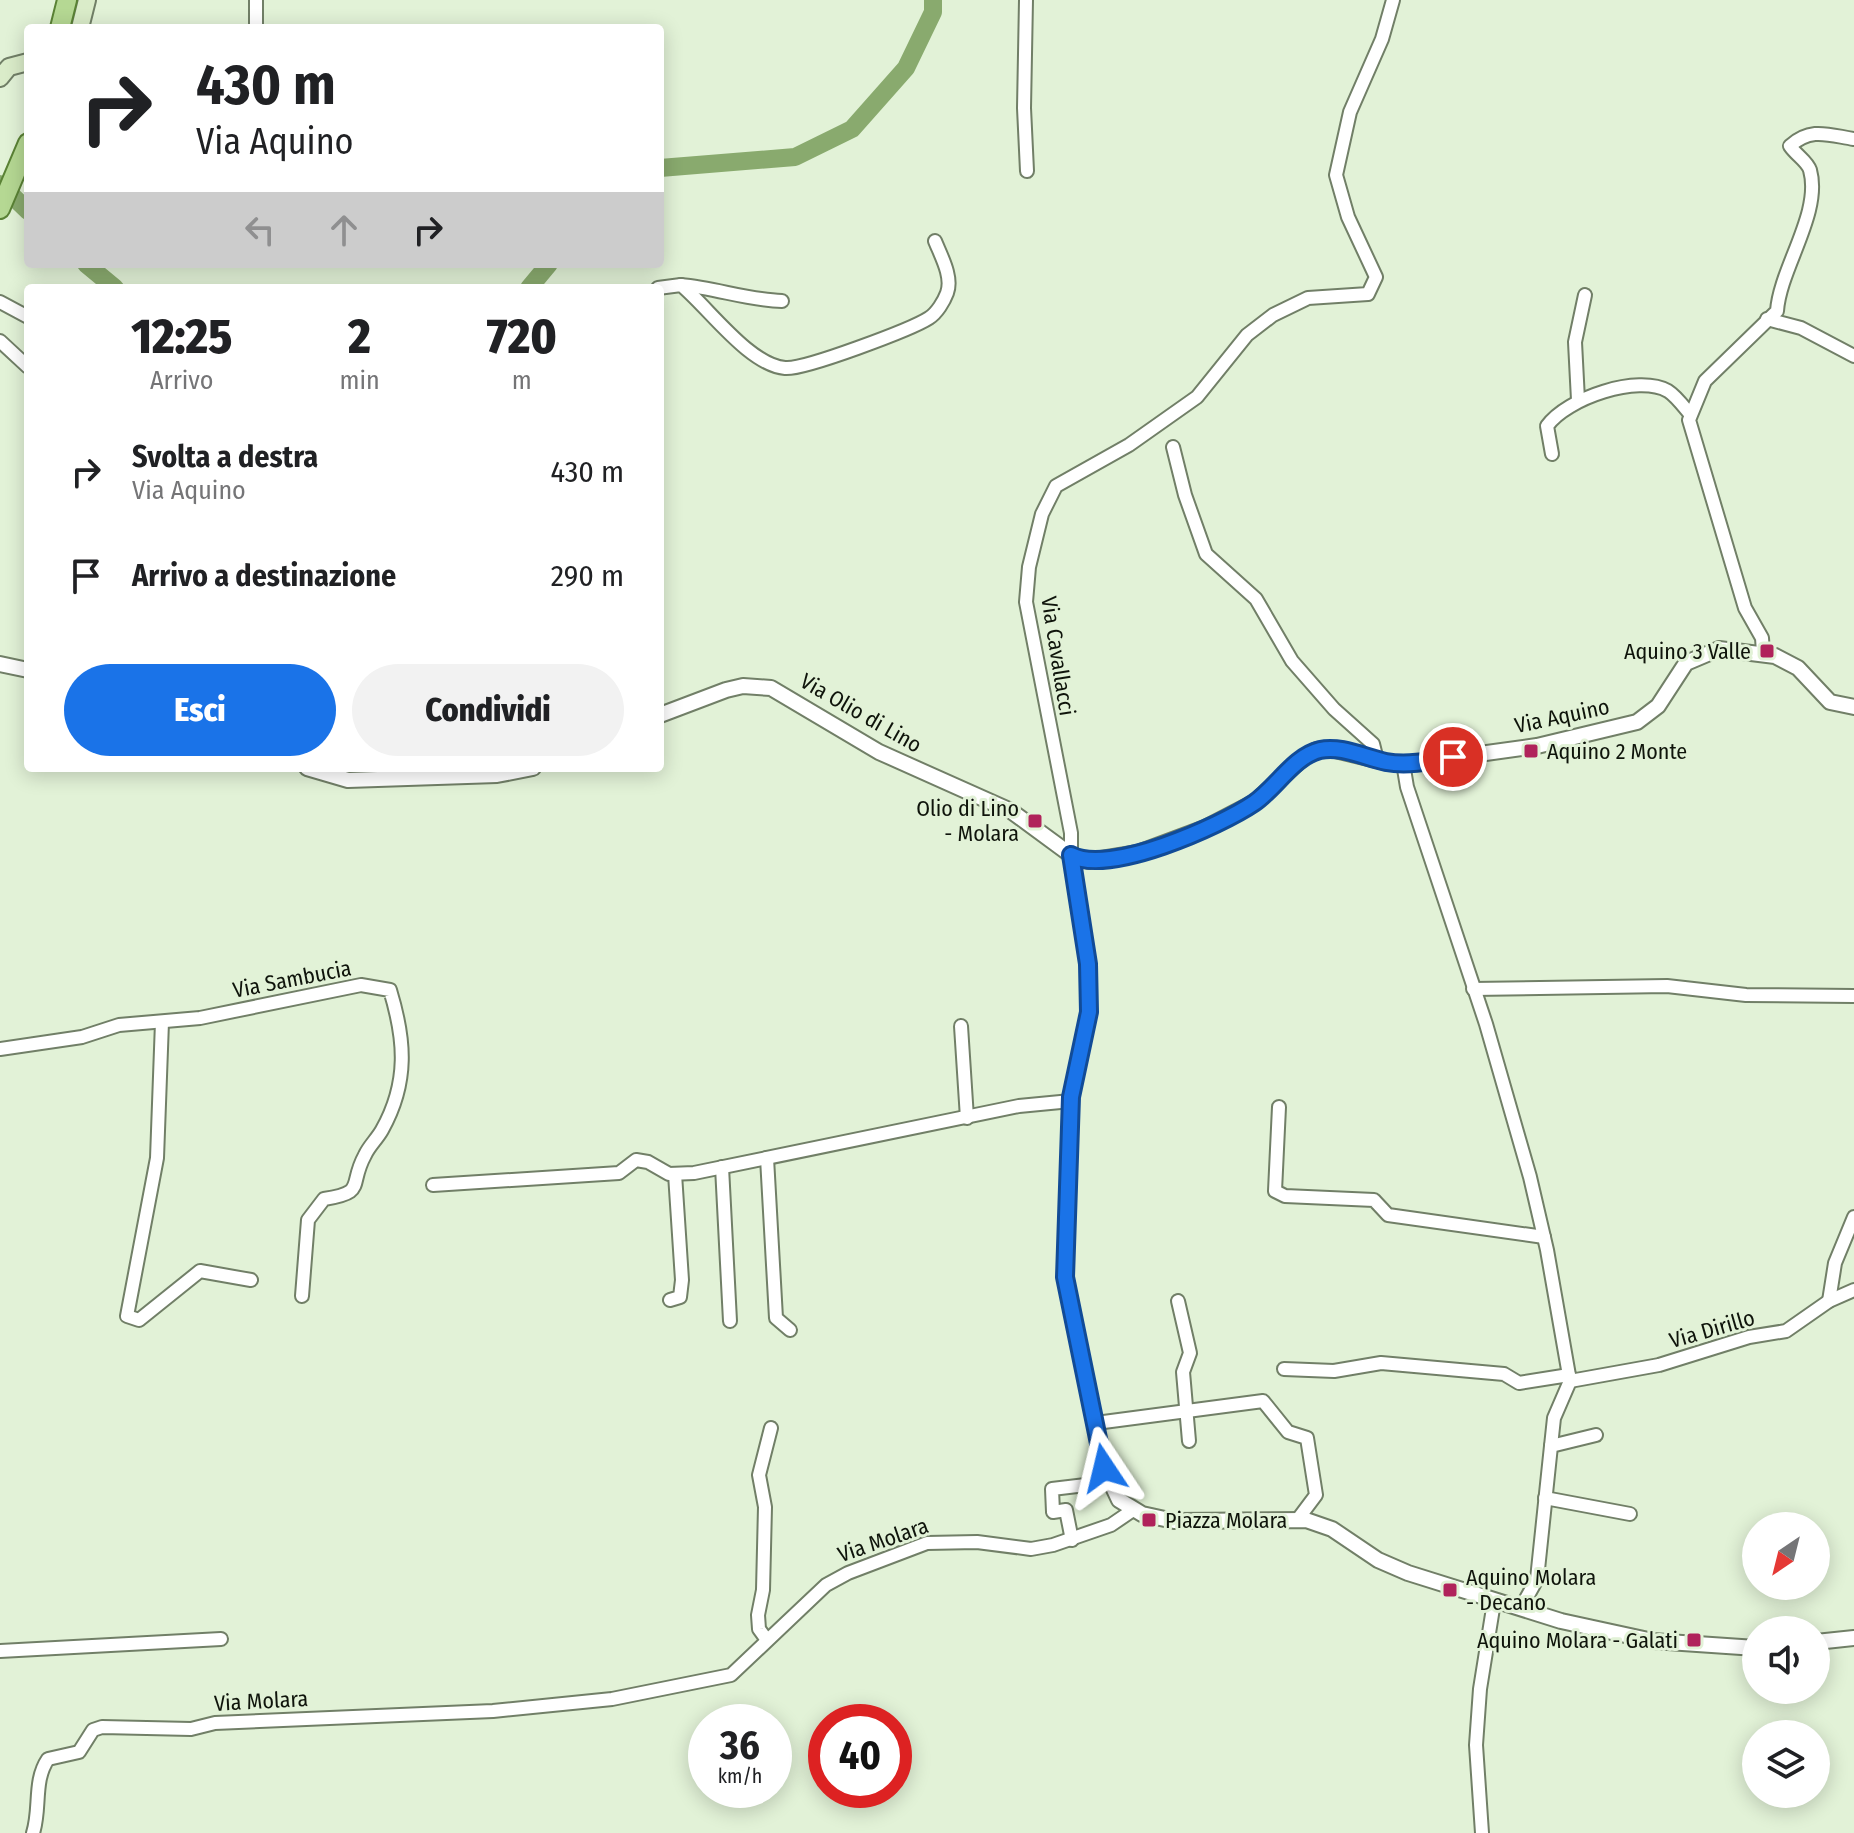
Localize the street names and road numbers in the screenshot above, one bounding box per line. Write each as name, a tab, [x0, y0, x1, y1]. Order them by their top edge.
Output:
street label: Via Cavallacci	[1035, 594, 1081, 718]
street label: Via Olio di Lino	[796, 667, 926, 759]
street label: Via Aquino	[1512, 693, 1612, 739]
street label: Via Sambucia	[230, 954, 354, 1004]
street label: Via Dirillo	[1666, 1304, 1758, 1354]
street label: Via Molara	[834, 1512, 932, 1568]
street label: Via Molara	[213, 1685, 309, 1717]

